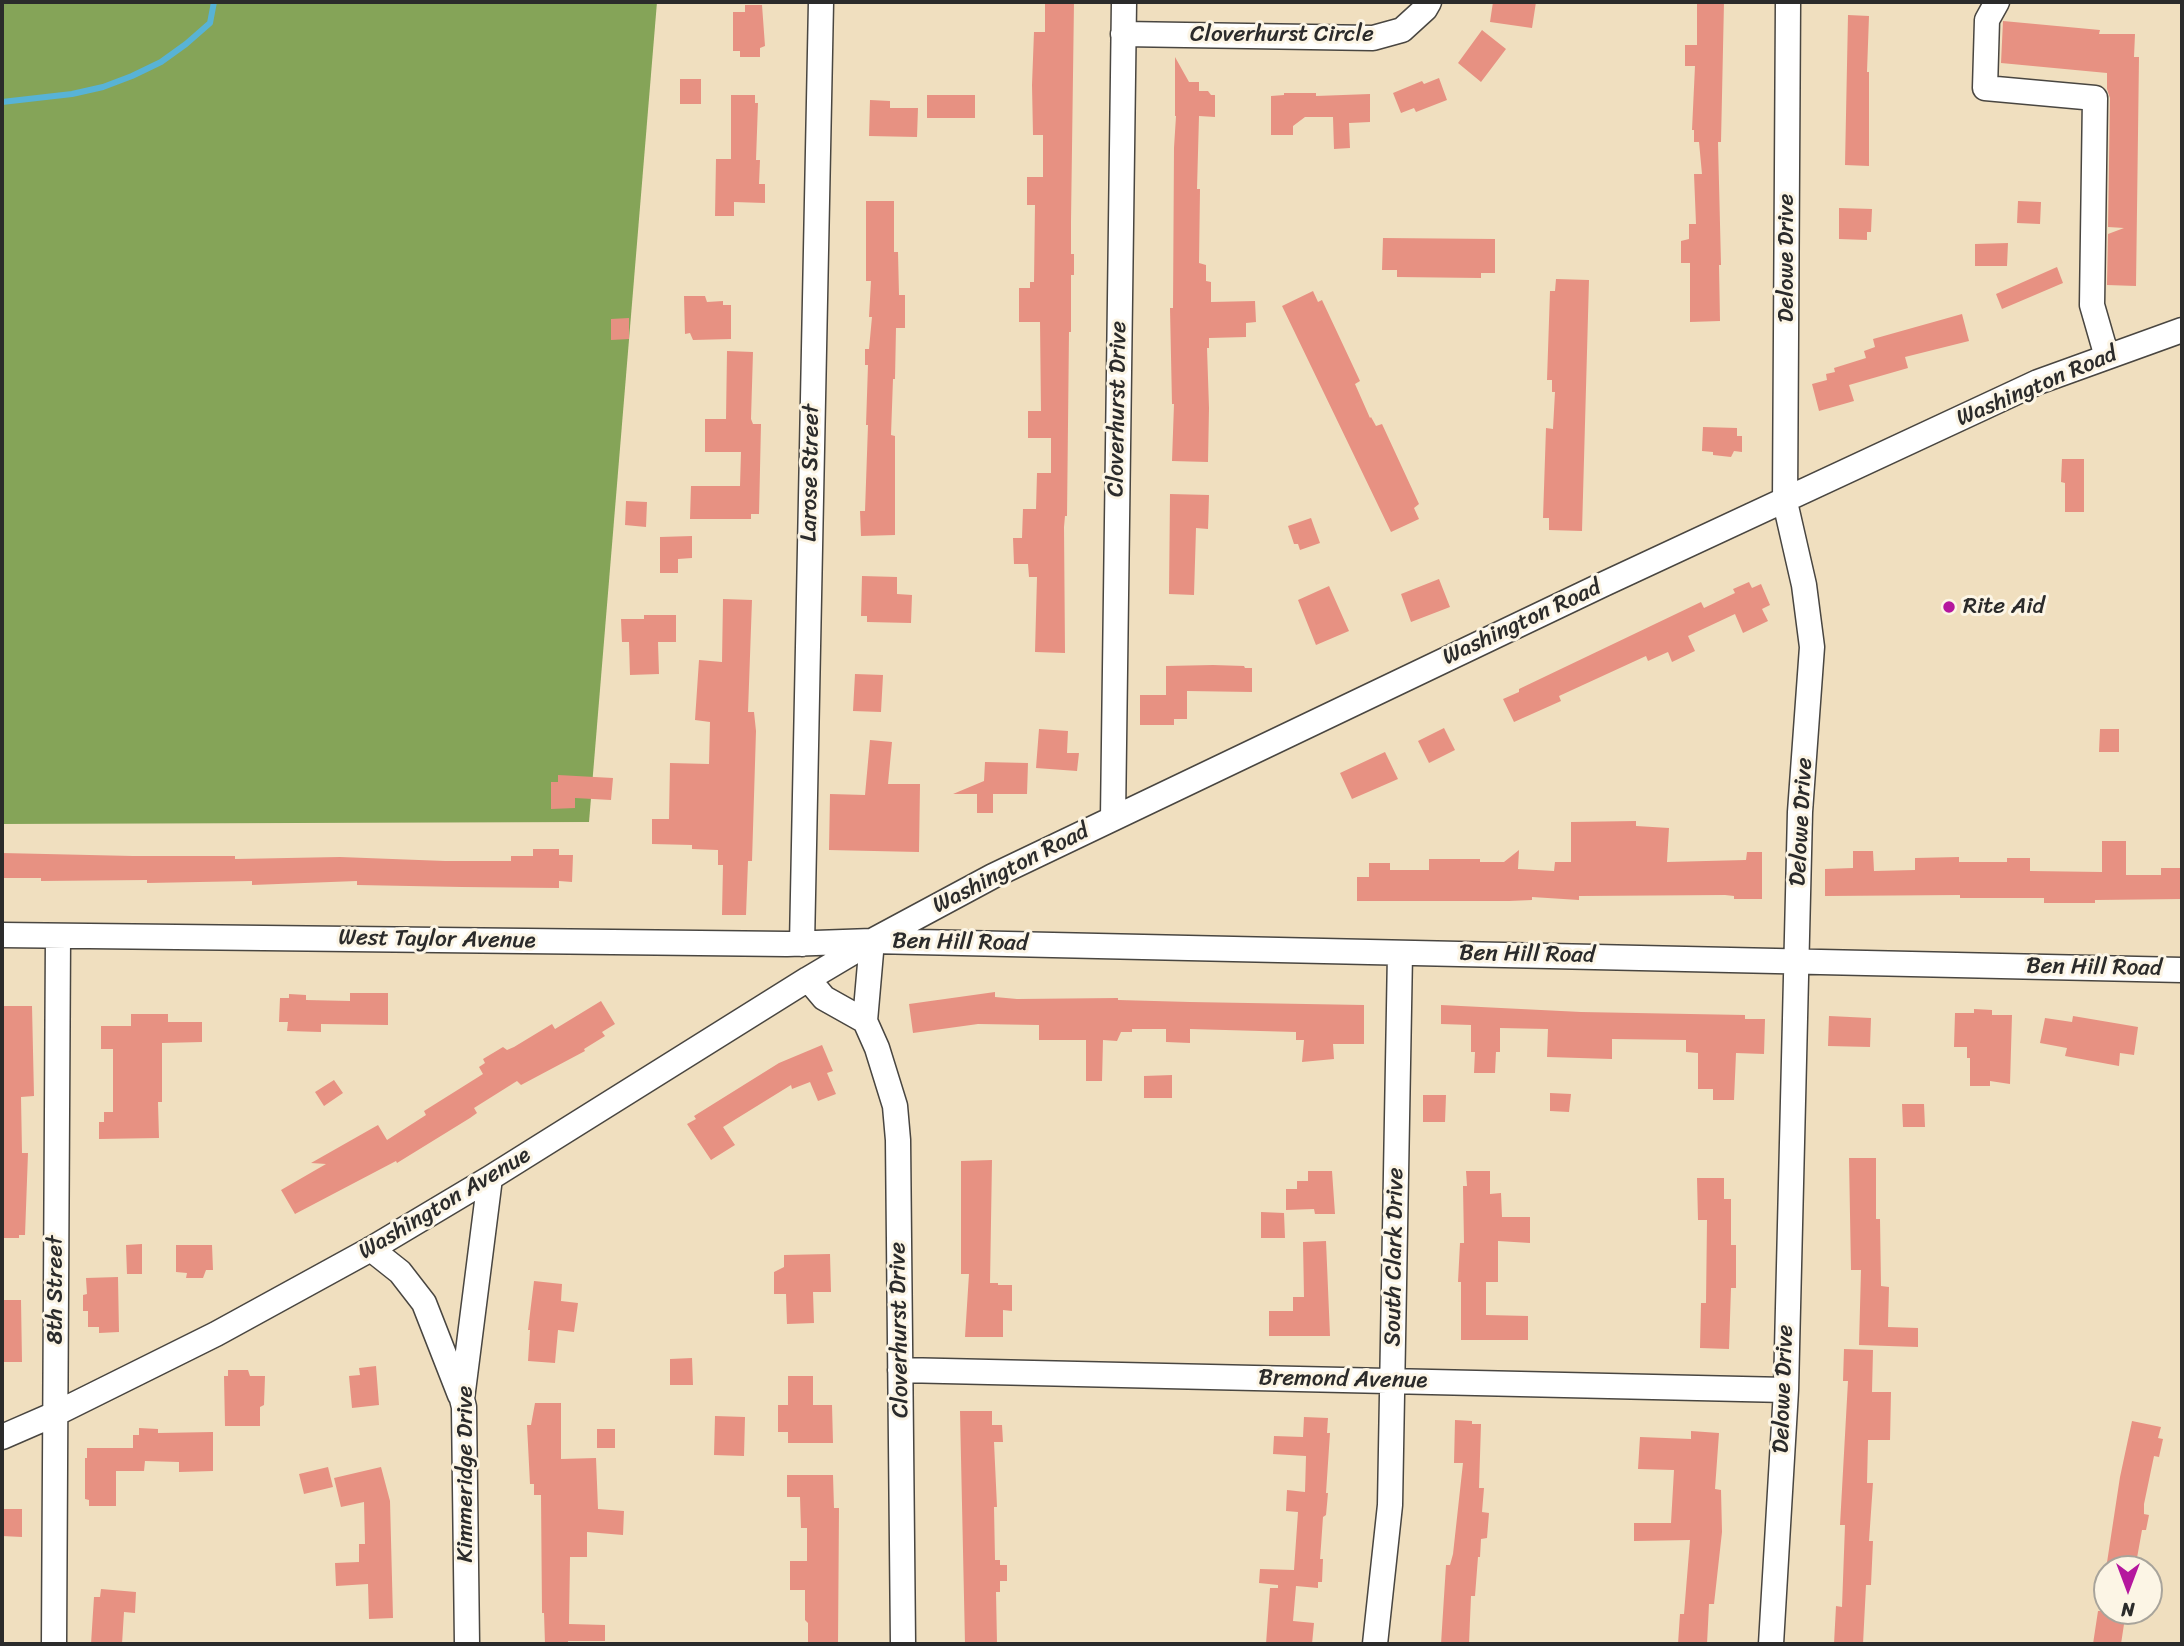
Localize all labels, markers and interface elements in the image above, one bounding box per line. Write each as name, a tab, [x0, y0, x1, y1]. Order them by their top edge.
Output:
street label: Cloverhurst Circle	[1190, 21, 1374, 49]
street label: Delowe Drive	[1773, 194, 1801, 322]
street label: Cloverhurst Drive	[1103, 321, 1133, 497]
street label: Washington Road	[1953, 341, 2121, 433]
street label: Larose Street	[796, 404, 826, 542]
street label: Washington Road	[1438, 574, 1606, 672]
place label: Rite Aid	[1963, 593, 2045, 621]
marker: Rite Aid	[1941, 599, 1957, 615]
street label: Delowe Drive	[1785, 757, 1819, 887]
street label: Washington Road	[928, 818, 1094, 920]
street label: West Taylor Avenue	[338, 924, 536, 956]
street label: Ben Hill Road	[892, 928, 1028, 958]
street label: Ben Hill Road	[1459, 940, 1595, 970]
street label: Ben Hill Road	[2026, 953, 2162, 983]
street label: Washington Avenue	[354, 1142, 536, 1266]
street label: South Clark Drive	[1380, 1167, 1410, 1347]
street label: 8th Street	[42, 1236, 70, 1344]
street label: Cloverhurst Drive	[885, 1242, 915, 1418]
street label: Delowe Drive	[1768, 1324, 1800, 1454]
street label: Bremond Avenue	[1258, 1365, 1428, 1395]
street label: Kimmeridge Drive	[452, 1386, 480, 1562]
north arrow	[2093, 1555, 2163, 1625]
text: N	[2121, 1593, 2135, 1626]

